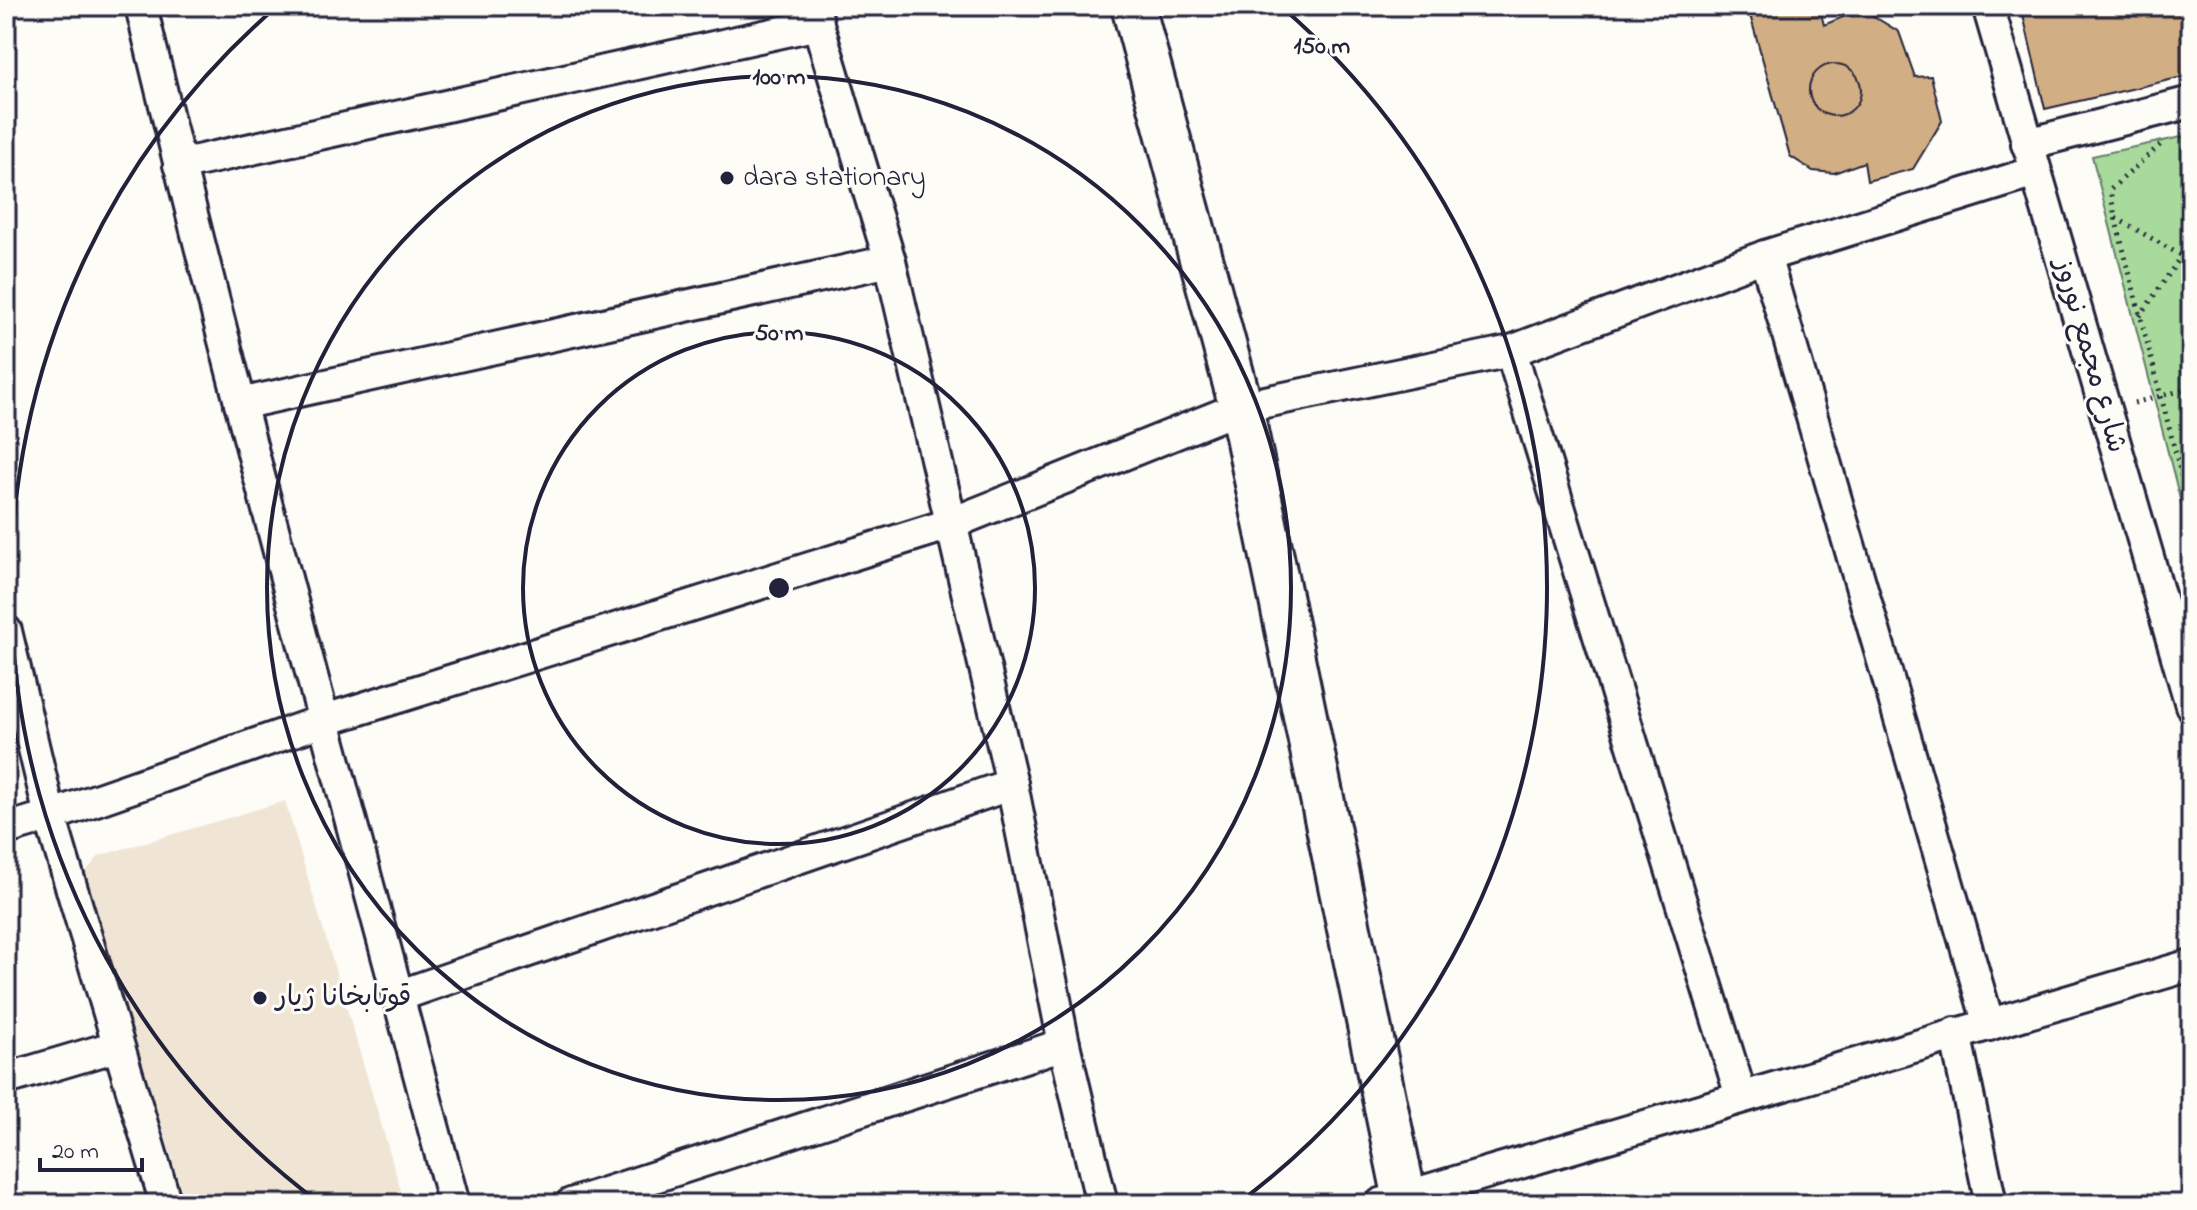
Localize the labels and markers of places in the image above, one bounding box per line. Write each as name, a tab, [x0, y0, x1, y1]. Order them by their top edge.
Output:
place label: dara stationary	[743, 158, 926, 199]
marker: dara stationary	[718, 169, 736, 187]
centre of rings	[765, 574, 793, 602]
place label: قوتابخانا ژيار	[274, 978, 412, 1019]
marker: قوتابخانا ژيار	[251, 989, 269, 1007]

